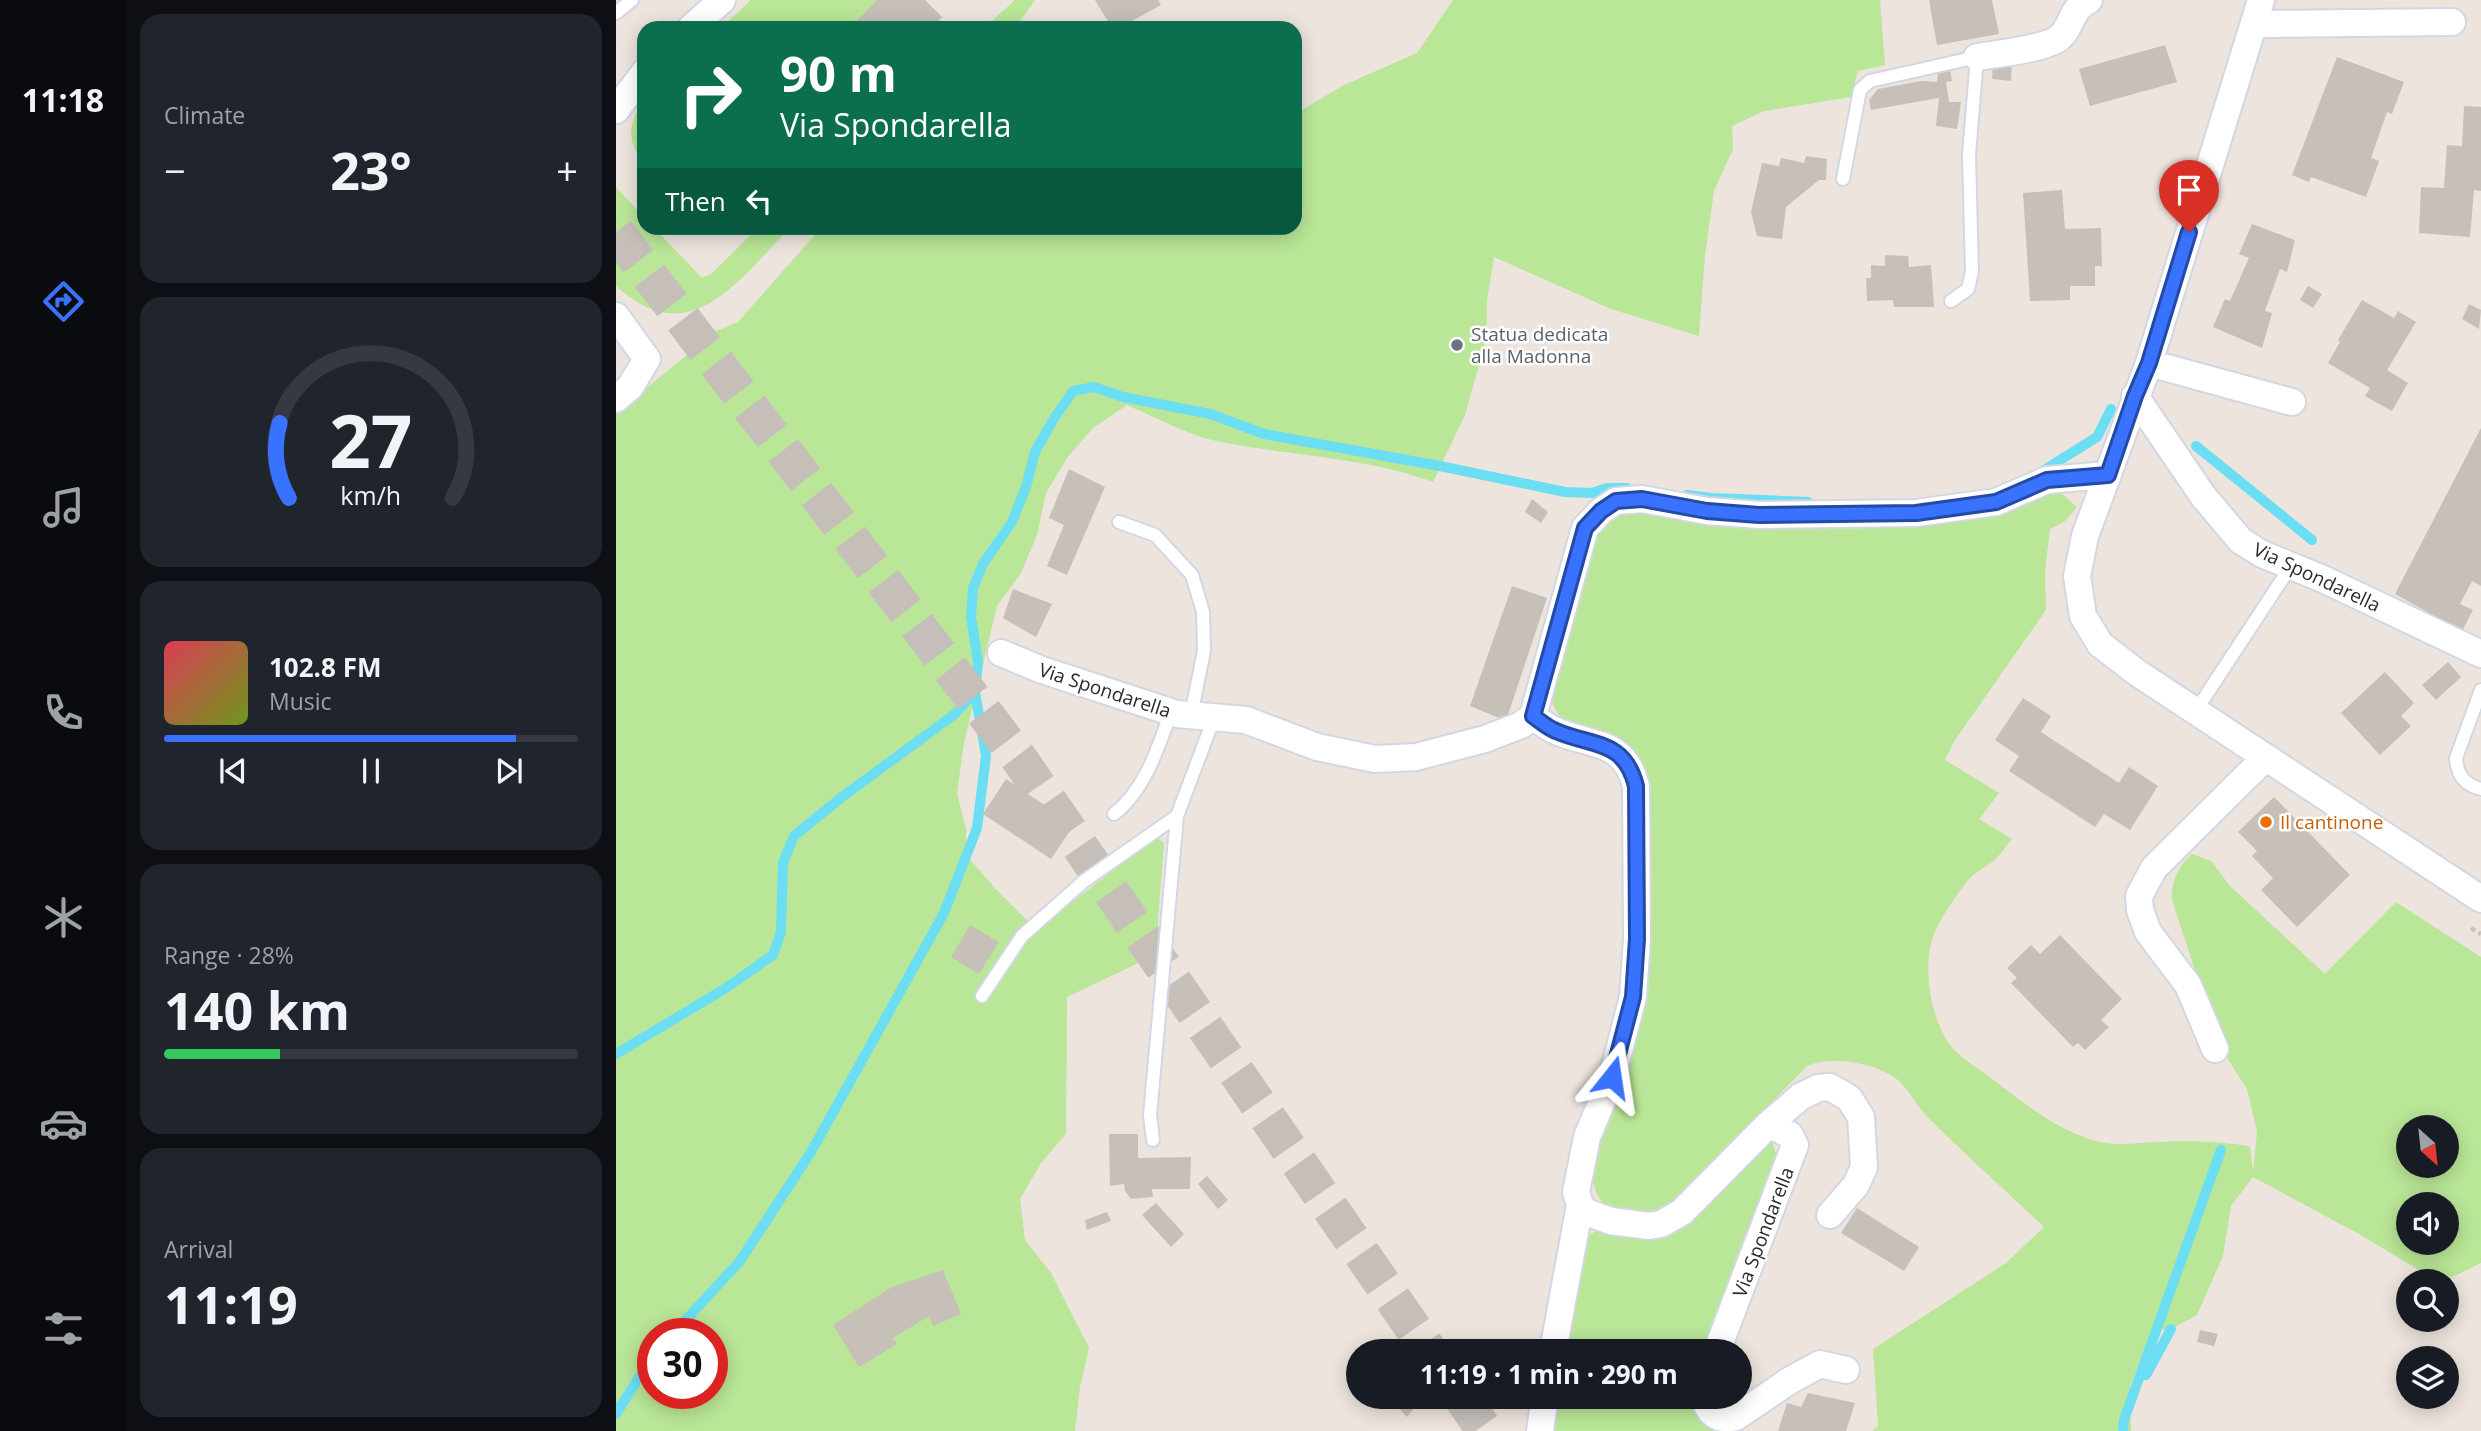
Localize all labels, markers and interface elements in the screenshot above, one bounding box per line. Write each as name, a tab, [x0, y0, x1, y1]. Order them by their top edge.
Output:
text: 90 m	[780, 40, 897, 106]
icon: right	[665, 49, 756, 140]
text: 11:18	[22, 78, 104, 121]
text: Climate	[164, 99, 245, 131]
text: Via Spondarella	[780, 103, 1012, 146]
text: 23°	[330, 134, 412, 205]
text: −	[164, 144, 186, 196]
text: +	[556, 144, 578, 196]
pin	[2159, 160, 2219, 232]
icon: arrive	[2170, 171, 2208, 209]
icon: left	[740, 182, 778, 220]
text: Then	[665, 183, 726, 219]
icon: directions	[39, 277, 88, 326]
place label: Statua dedicata alla Madonna	[1471, 321, 1608, 369]
marker: Statua dedicata alla Madonna	[1449, 337, 1465, 353]
text: 27	[329, 391, 413, 490]
text: km/h	[341, 478, 401, 512]
icon: music	[39, 483, 88, 532]
street label: Via Spondarella	[2249, 536, 2385, 618]
text: 102.8 FM	[269, 649, 381, 685]
street label: Via Spondarella	[1036, 656, 1174, 724]
text: Music	[269, 685, 332, 717]
icon: phone	[39, 688, 88, 737]
icon: previous	[214, 752, 252, 790]
icon: pause	[352, 752, 390, 790]
icon: next	[490, 752, 528, 790]
place label: Il cantinone	[2280, 809, 2383, 835]
marker: Il cantinone	[2258, 814, 2274, 830]
icon: climate	[39, 893, 88, 942]
text: Range · 28%	[164, 939, 294, 971]
text: 140 km	[164, 974, 350, 1045]
position arrow	[1575, 1040, 1649, 1114]
icon: car	[39, 1099, 88, 1148]
north arrow	[2396, 1115, 2459, 1178]
map controls	[2396, 1115, 2459, 1409]
street label: Via Spondarella	[1726, 1163, 1800, 1301]
button: sound	[2396, 1192, 2459, 1255]
text: Arrival	[164, 1233, 233, 1265]
text: 11:19	[164, 1268, 298, 1339]
button: search	[2396, 1269, 2459, 1332]
icon: filters	[39, 1304, 88, 1353]
speed limit sign: 30	[637, 1318, 728, 1409]
button: layers	[2396, 1346, 2459, 1409]
text: 11:19 · 1 min · 290 m	[1420, 1356, 1678, 1392]

